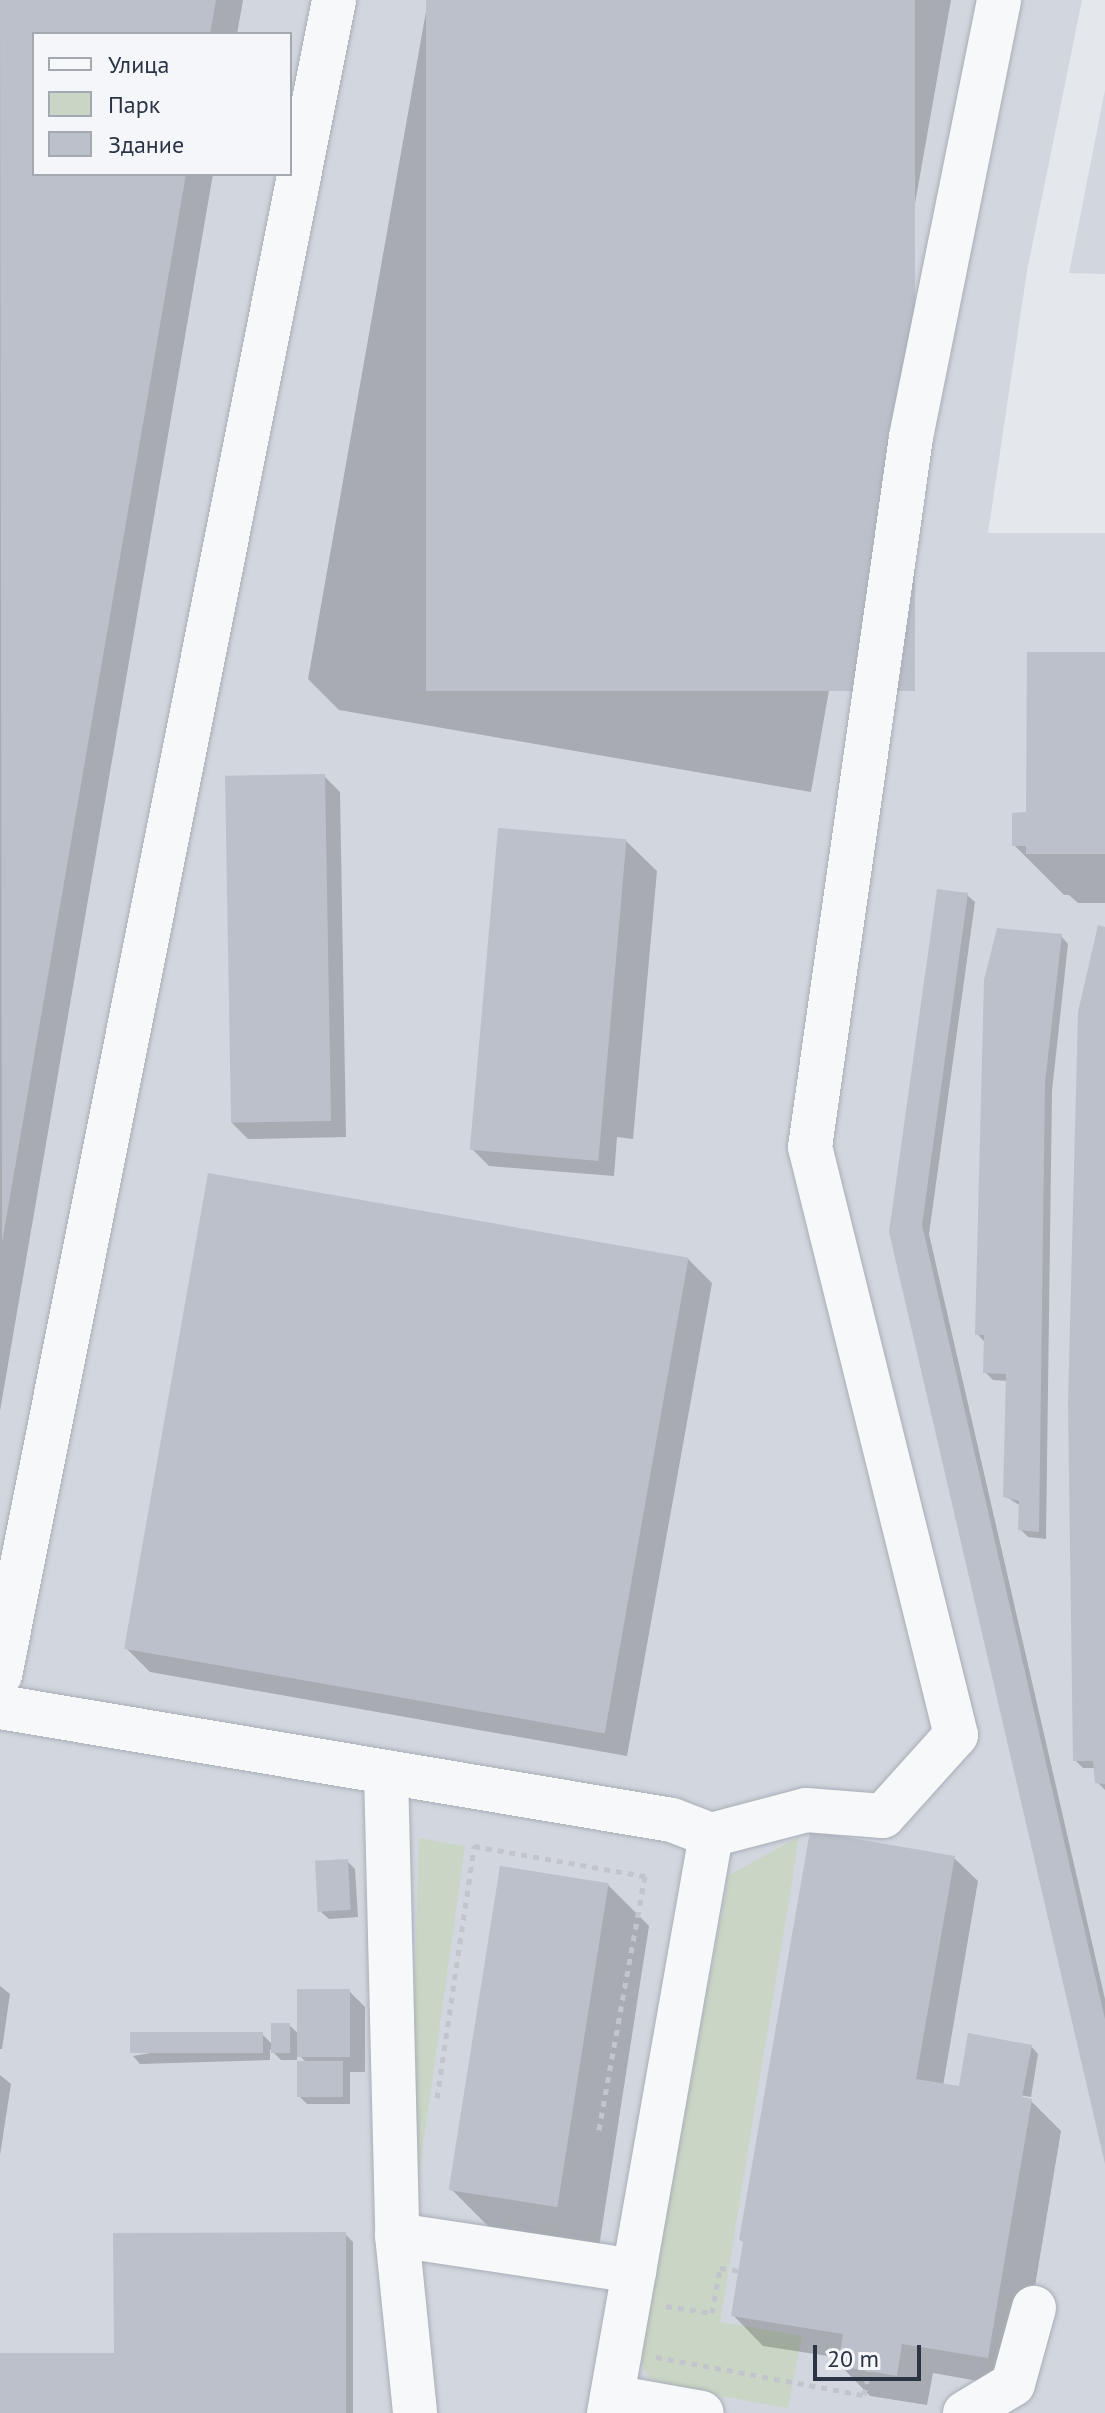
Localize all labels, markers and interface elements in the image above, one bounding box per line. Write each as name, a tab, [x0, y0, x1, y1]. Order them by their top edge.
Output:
legend	[32, 32, 292, 176]
text: Улица	[108, 49, 169, 80]
text: Парк	[108, 89, 160, 120]
text: Здание	[108, 129, 184, 160]
scale bar	[817, 2329, 925, 2379]
text: 20 m	[827, 2343, 879, 2374]

